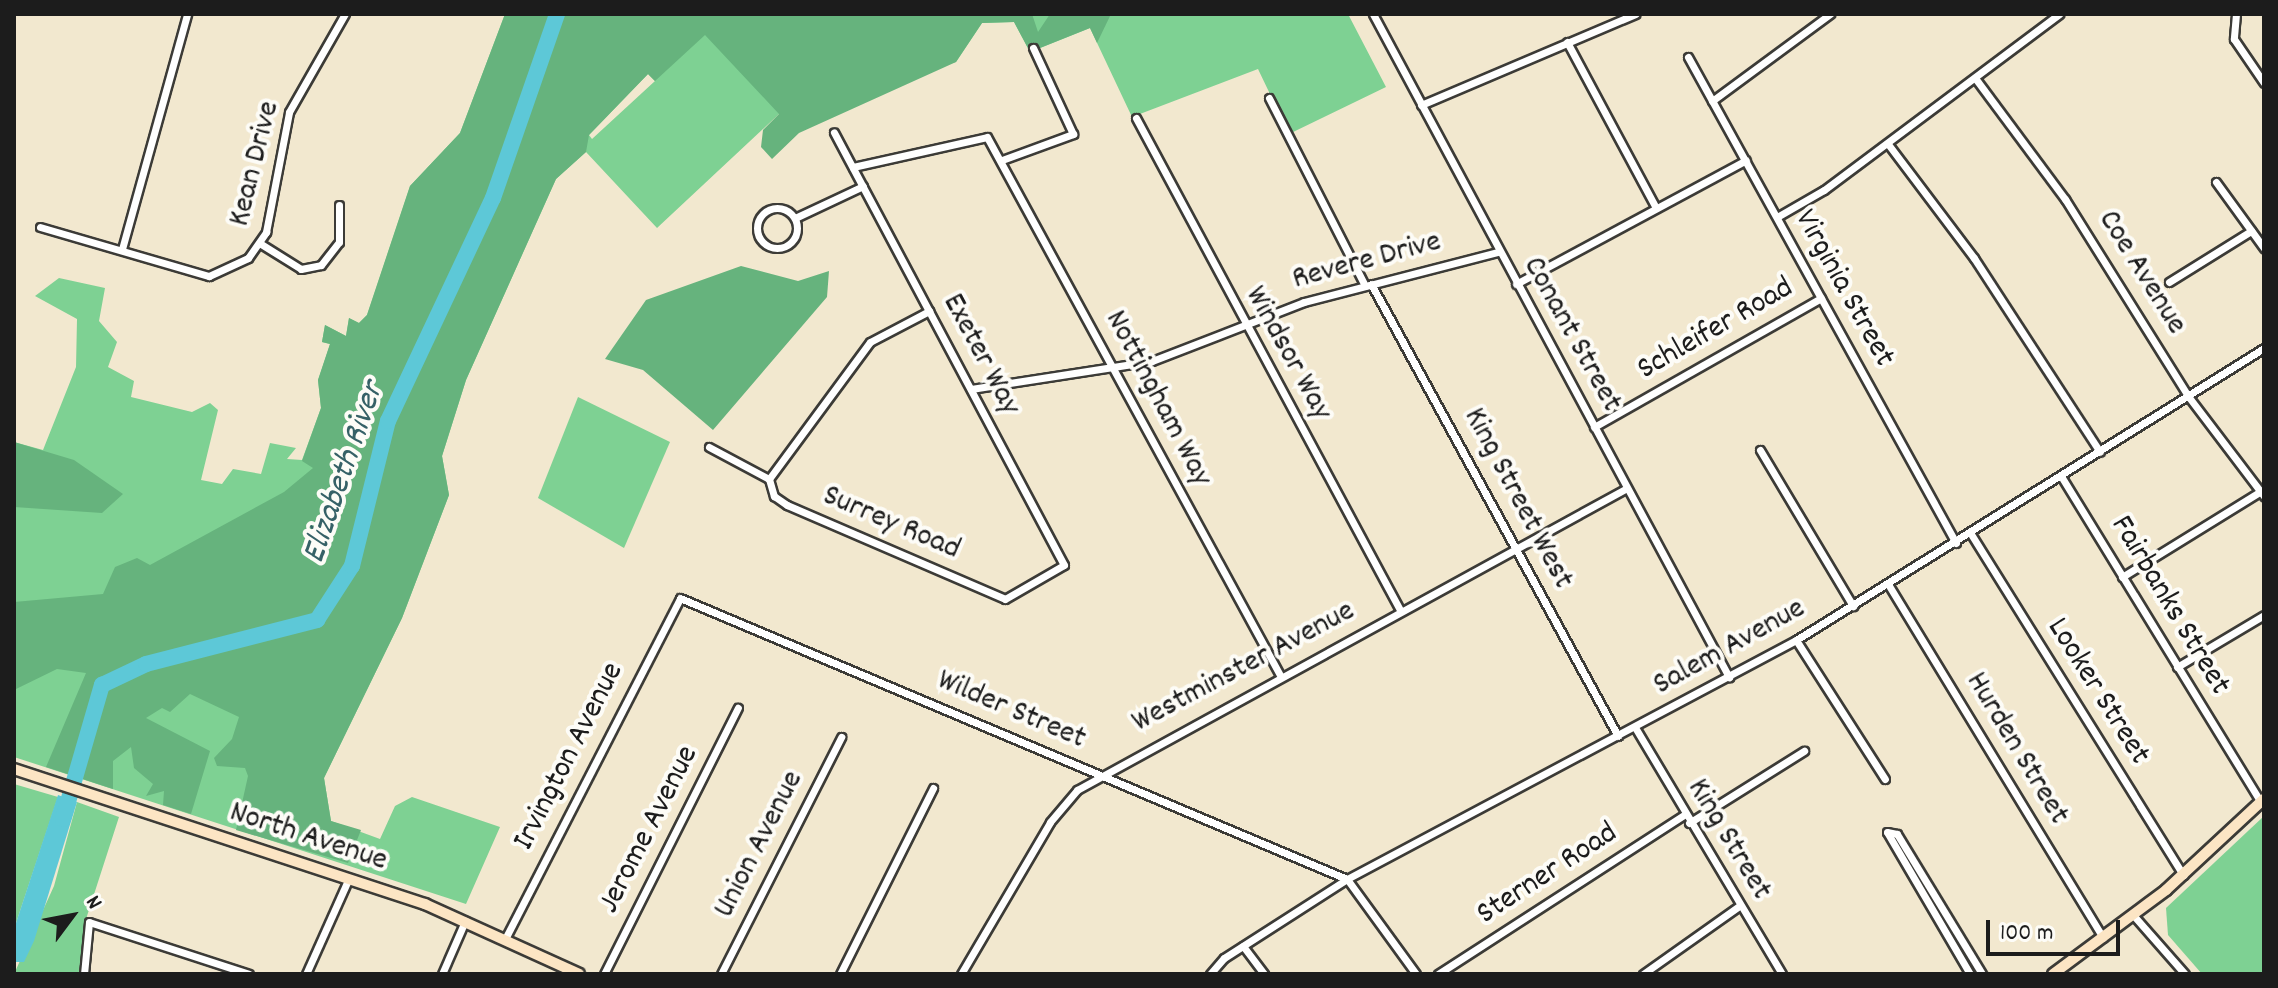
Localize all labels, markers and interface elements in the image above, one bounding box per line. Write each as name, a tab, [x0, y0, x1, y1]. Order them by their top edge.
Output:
street label: Kean Drive	[222, 97, 290, 231]
street label: Virginia Street	[1784, 204, 1902, 374]
street label: Coe Avenue	[2088, 204, 2194, 342]
street label: Revere Drive	[1289, 224, 1445, 300]
street label: Conant Street	[1513, 251, 1629, 419]
street label: Schleifer Road	[1631, 270, 1801, 390]
street label: Windsor Way	[1235, 280, 1339, 428]
street label: Exeter Way	[932, 288, 1028, 422]
street label: Nottingham Way	[1095, 305, 1219, 493]
water label: Elizabeth River	[295, 377, 395, 569]
street label: King Street West	[1453, 402, 1581, 596]
street label: Surrey Road	[816, 478, 966, 570]
street label: Fairbanks Street	[2100, 509, 2238, 703]
street label: Salem Avenue	[1647, 591, 1813, 705]
street label: Westminster Avenue	[1126, 593, 1362, 743]
street label: Looker Street	[2037, 612, 2157, 772]
street label: Irvington Avenue	[506, 657, 634, 857]
street label: Wilder Street	[931, 662, 1091, 760]
street label: Hurden Street	[1956, 666, 2076, 832]
street label: Jerome Avenue	[591, 740, 709, 920]
street label: Union Avenue	[707, 765, 813, 925]
street label: King Street	[1677, 772, 1779, 908]
street label: North Avenue	[224, 795, 392, 881]
street label: Sterner Road	[1471, 815, 1625, 935]
north arrow	[32, 876, 112, 956]
text: N	[77, 890, 109, 916]
scale bar	[1990, 904, 2124, 954]
text: 100 m	[2000, 917, 2053, 951]

